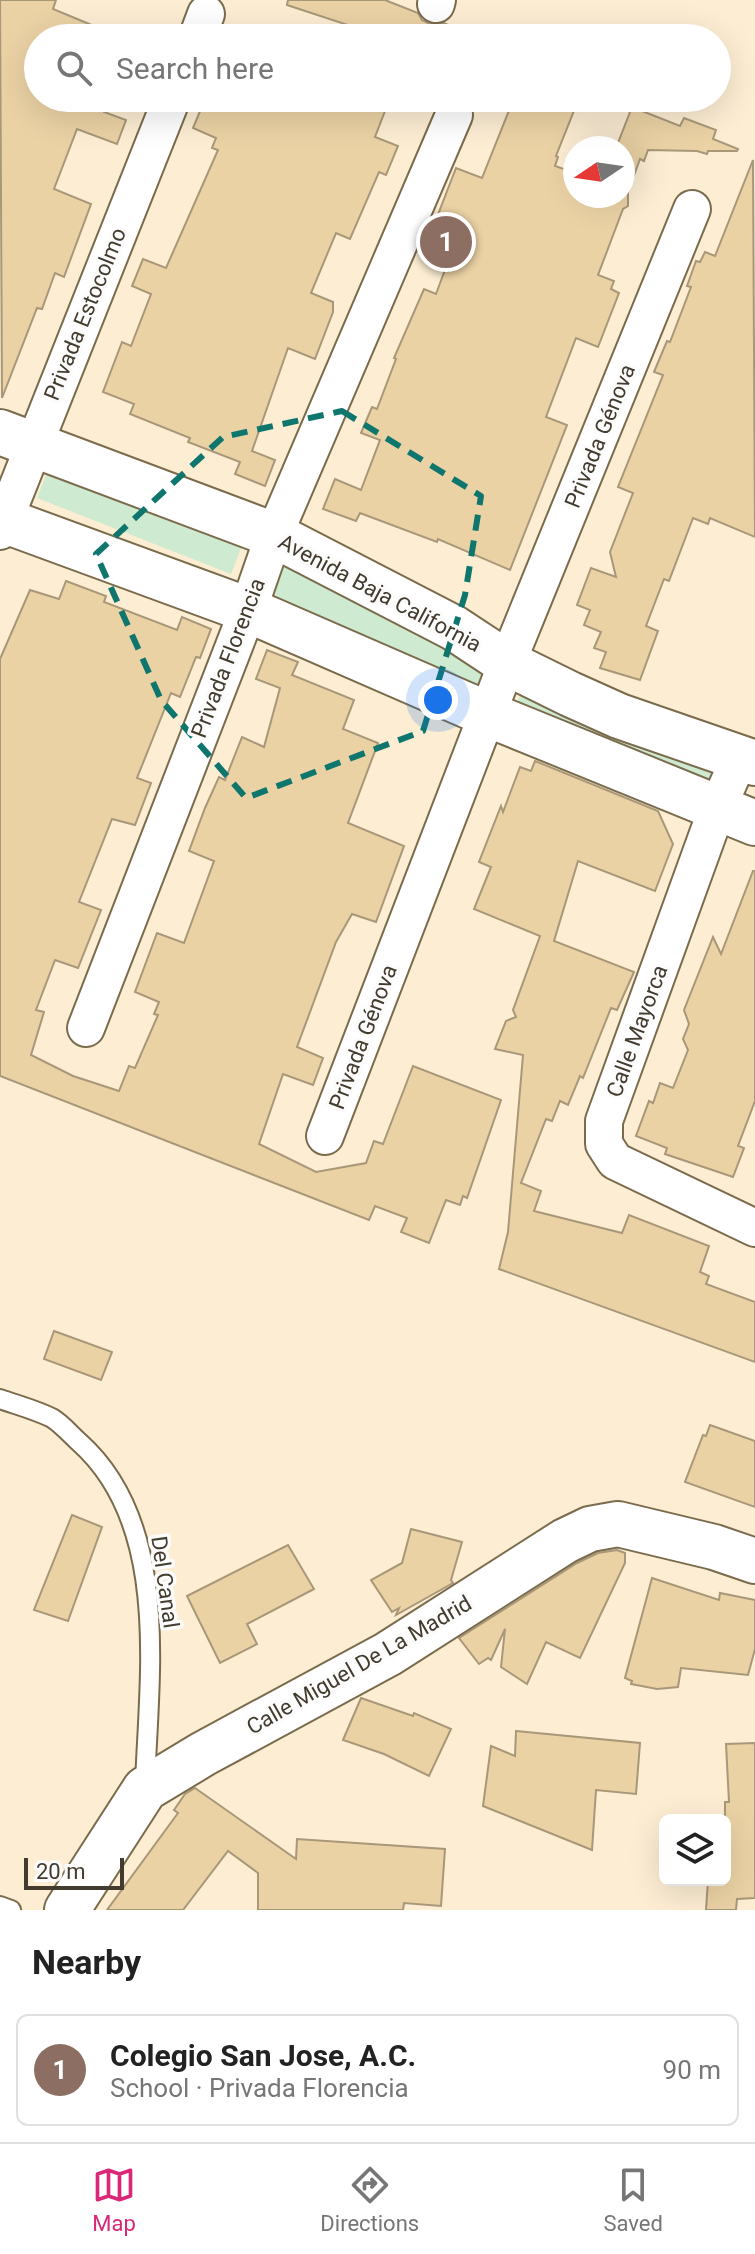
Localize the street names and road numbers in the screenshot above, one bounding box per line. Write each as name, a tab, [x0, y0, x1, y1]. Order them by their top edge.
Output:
street label: Privada Estocolmo	[39, 224, 131, 404]
street label: Privada Génova	[560, 361, 640, 511]
street label: Avenida Baja California	[274, 529, 486, 657]
street label: Privada Florencia	[186, 575, 270, 741]
street label: Privada Génova	[324, 961, 402, 1113]
street label: Calle Mayorca	[602, 962, 672, 1100]
street label: Del Canal	[146, 1534, 184, 1630]
street label: Calle Miguel De La Madrid	[242, 1590, 476, 1740]

